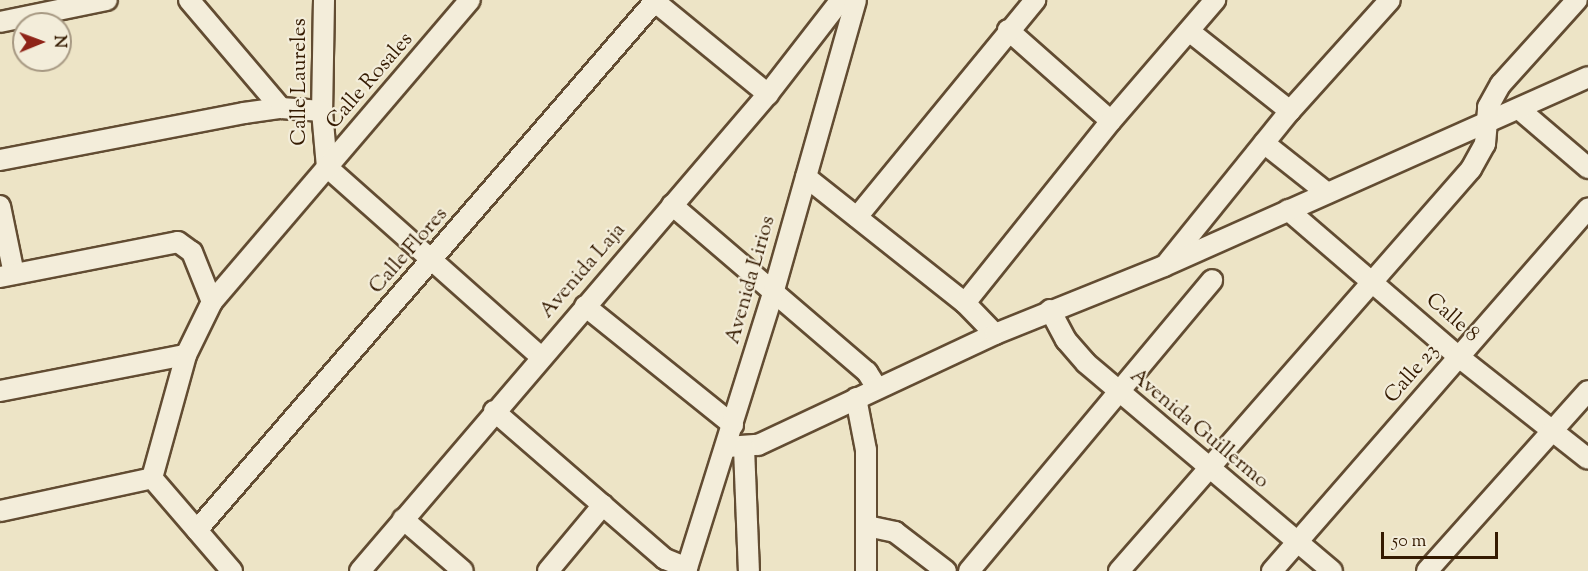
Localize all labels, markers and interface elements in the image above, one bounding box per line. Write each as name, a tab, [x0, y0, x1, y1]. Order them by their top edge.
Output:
north arrow	[12, 12, 72, 72]
street label: Calle Laureles	[287, 18, 313, 146]
street label: Calle Rosales	[321, 28, 419, 134]
text: N	[47, 35, 70, 48]
street label: Calle Flores	[364, 202, 454, 300]
street label: Avenida Lirios	[721, 213, 781, 347]
street label: Avenida Laja	[535, 218, 631, 324]
street label: Calle 8	[1420, 288, 1484, 348]
street label: Calle 23	[1379, 339, 1445, 409]
street label: Avenida Guillermo	[1124, 364, 1274, 494]
scale bar	[1384, 520, 1501, 558]
text: 50 m	[1392, 529, 1426, 555]

